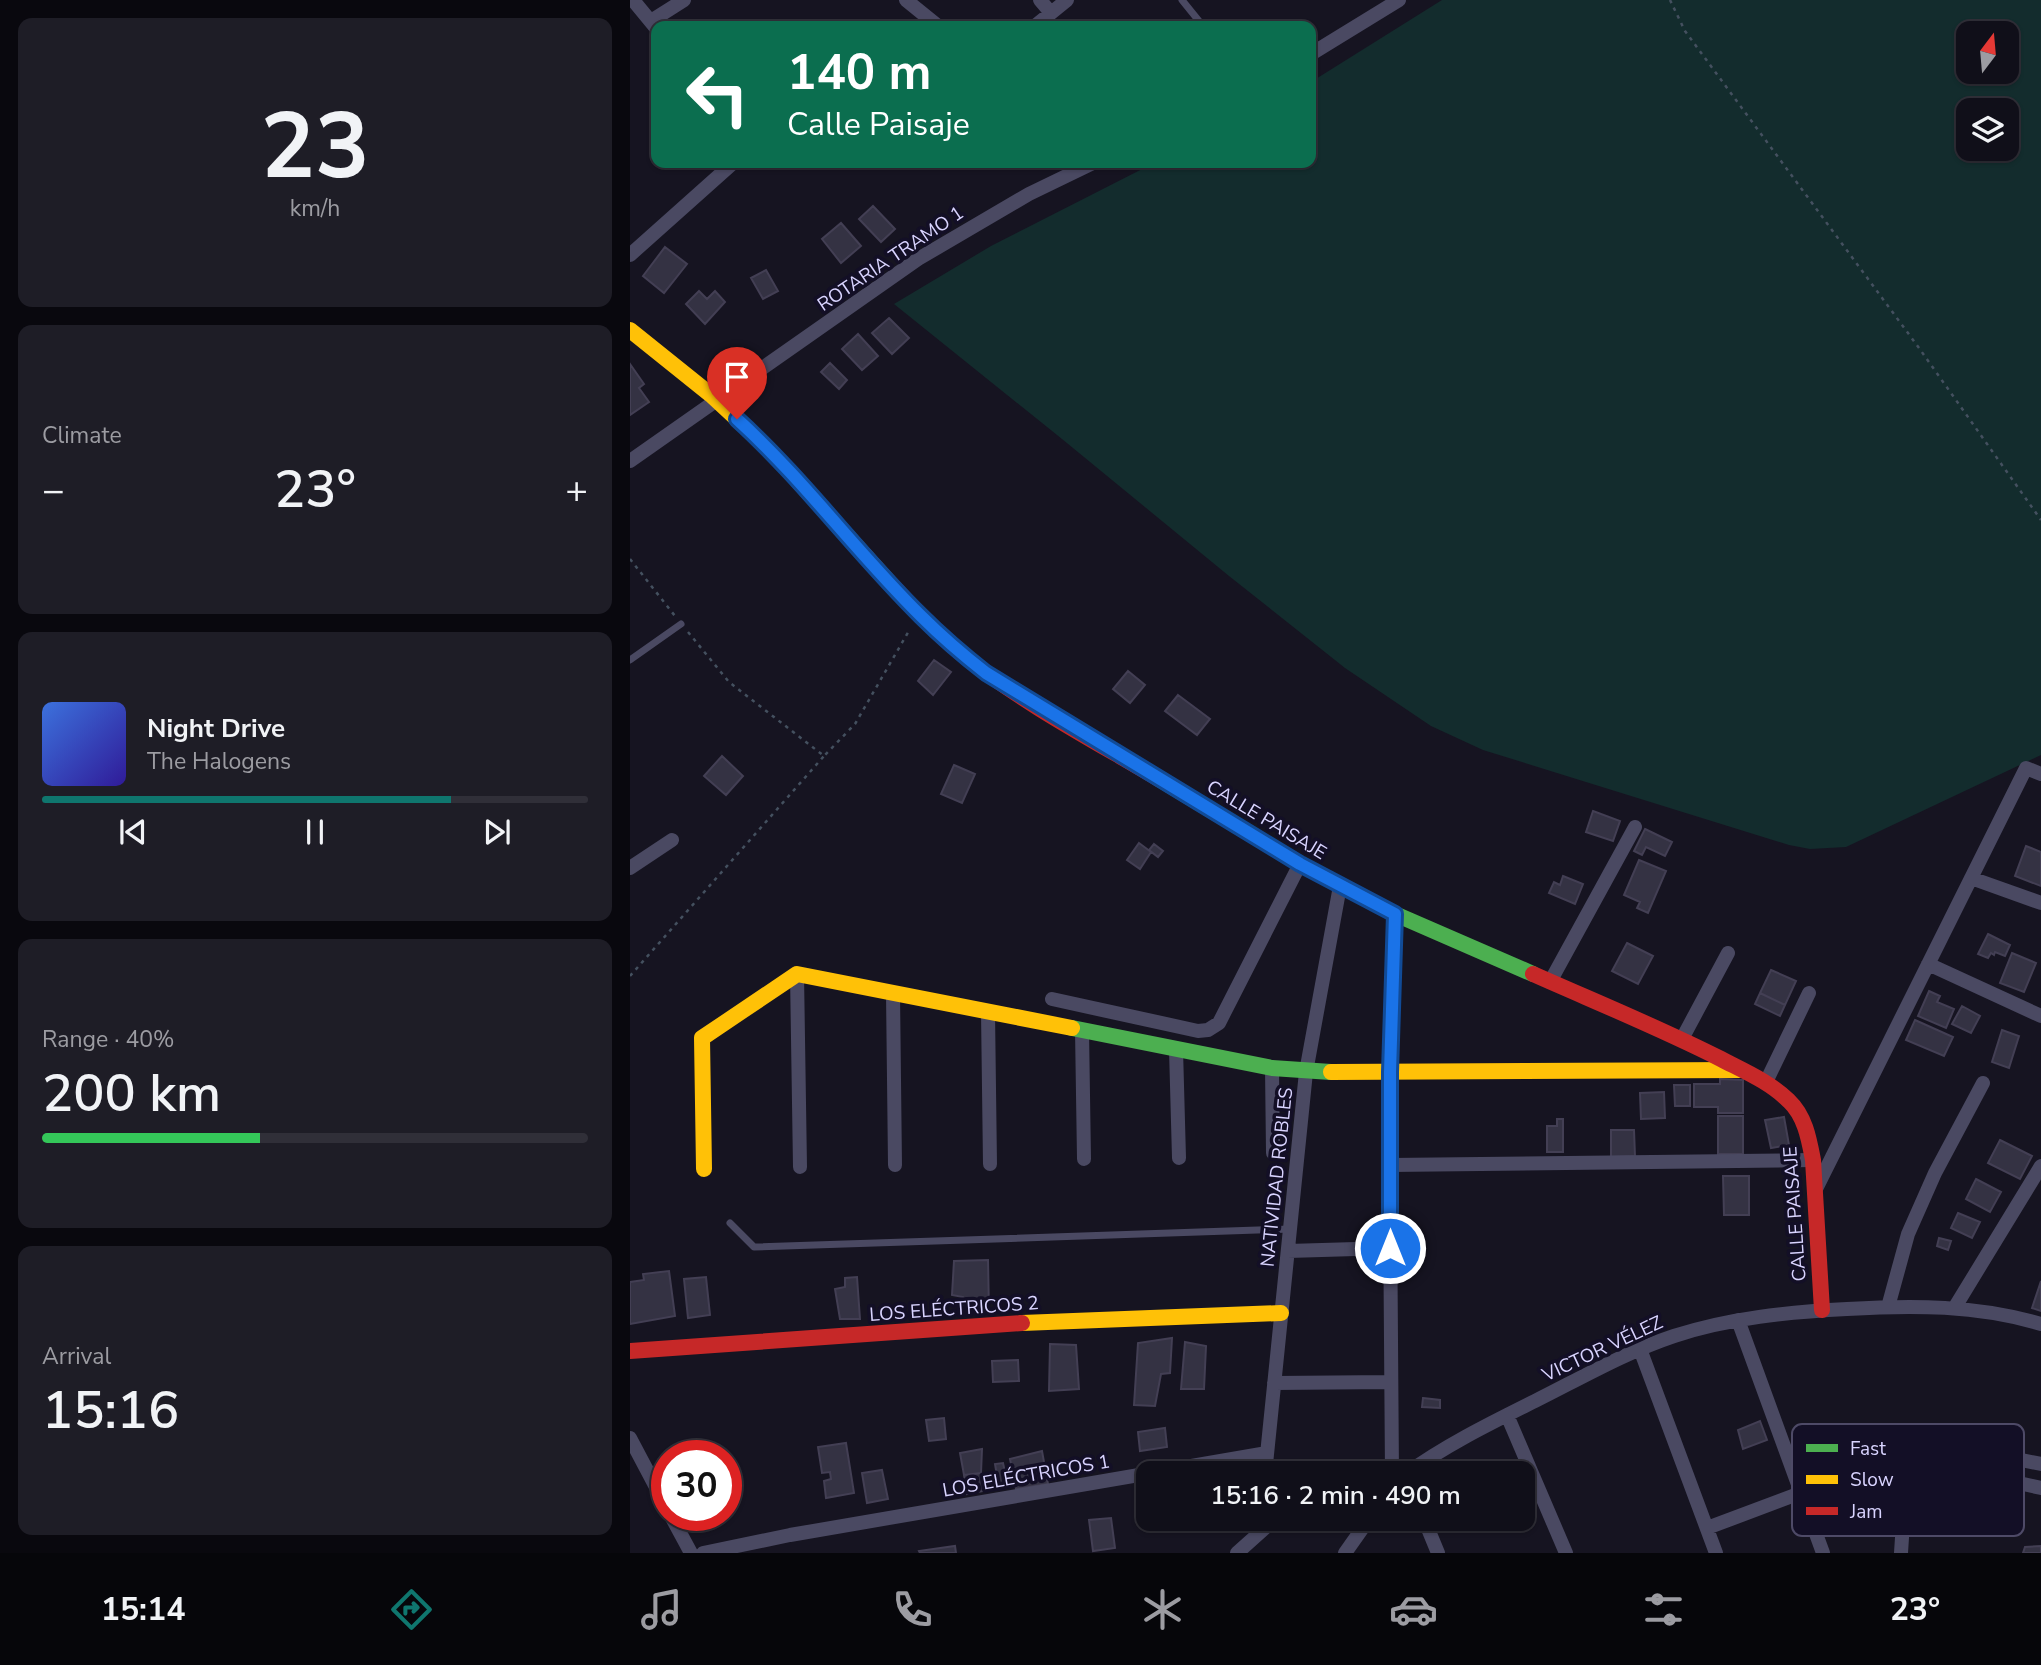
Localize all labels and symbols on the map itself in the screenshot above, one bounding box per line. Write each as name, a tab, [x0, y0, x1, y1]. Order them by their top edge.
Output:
north arrow	[1956, 21, 2020, 84]
street label: ROTARIA TRAMO 1	[812, 200, 969, 318]
pin	[707, 347, 767, 419]
street label: CALLE PAISAJE	[1202, 774, 1331, 866]
street label: NATIVIDAD ROBLES	[1255, 1086, 1299, 1268]
street label: CALLE PAISAJE	[1777, 1145, 1813, 1282]
position arrow	[1353, 1211, 1427, 1285]
street label: LOS ELÉCTRICOS 2	[869, 1290, 1040, 1328]
street label: VICTOR VÉLEZ	[1537, 1310, 1667, 1389]
legend	[1792, 1424, 2024, 1536]
text: Fast	[1850, 1436, 1886, 1462]
speed limit sign: 30	[651, 1440, 742, 1531]
street label: LOS ELÉCTRICOS 1	[940, 1448, 1112, 1504]
text: Slow	[1850, 1467, 1894, 1493]
text: Jam	[1849, 1499, 1883, 1525]

